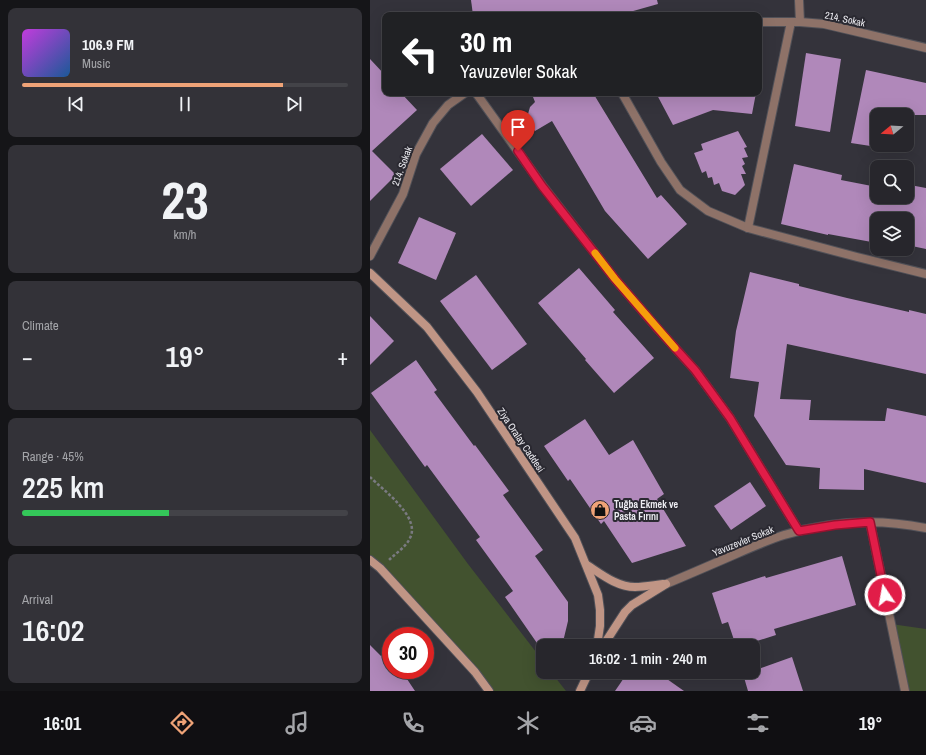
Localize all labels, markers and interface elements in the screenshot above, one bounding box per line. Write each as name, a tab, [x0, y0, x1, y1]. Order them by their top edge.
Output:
street label: 214. Sokak	[824, 8, 867, 30]
text: 30 m	[460, 23, 512, 61]
icon: left	[394, 28, 446, 80]
text: 106.9 FM	[82, 34, 134, 55]
text: Music	[82, 55, 110, 72]
text: Yavuzevler Sokak	[460, 59, 577, 84]
icon: previous	[65, 93, 87, 115]
icon: pause	[174, 93, 196, 115]
icon: next	[283, 93, 305, 115]
north arrow	[870, 108, 914, 152]
map controls	[870, 108, 914, 256]
pin	[501, 110, 535, 151]
icon: arrive	[507, 116, 529, 138]
street label: 214. Sokak	[389, 144, 415, 188]
button: search	[870, 160, 914, 204]
text: 23	[161, 165, 209, 235]
button: layers	[870, 212, 914, 256]
text: km/h	[173, 226, 197, 243]
text: Climate	[22, 317, 59, 334]
text: 19°	[165, 336, 205, 376]
text: −	[22, 342, 33, 372]
text: +	[337, 342, 348, 372]
street label: Ziya Oralay Caddesi	[495, 405, 547, 475]
text: Range · 45%	[22, 448, 84, 465]
text: 225 km	[22, 467, 104, 507]
place label: Tuğba Ekmek ve Pasta Fırını	[614, 498, 679, 523]
shop icon: Tuğba Ekmek ve Pasta Fırını	[589, 499, 611, 521]
street label: Yavuzevler Sokak	[710, 522, 776, 559]
position arrow	[864, 574, 906, 616]
text: Arrival	[22, 591, 53, 608]
text: 16:02	[22, 610, 84, 650]
speed limit sign: 30	[382, 627, 434, 679]
text: 16:02 · 1 min · 240 m	[589, 648, 707, 669]
icon: directions	[168, 709, 196, 737]
icon: music	[283, 709, 311, 737]
icon: phone	[399, 709, 427, 737]
icon: climate	[514, 709, 542, 737]
icon: car	[629, 709, 657, 737]
icon: filters	[744, 709, 772, 737]
text: 16:01	[44, 711, 81, 736]
text: 19°	[859, 711, 882, 736]

